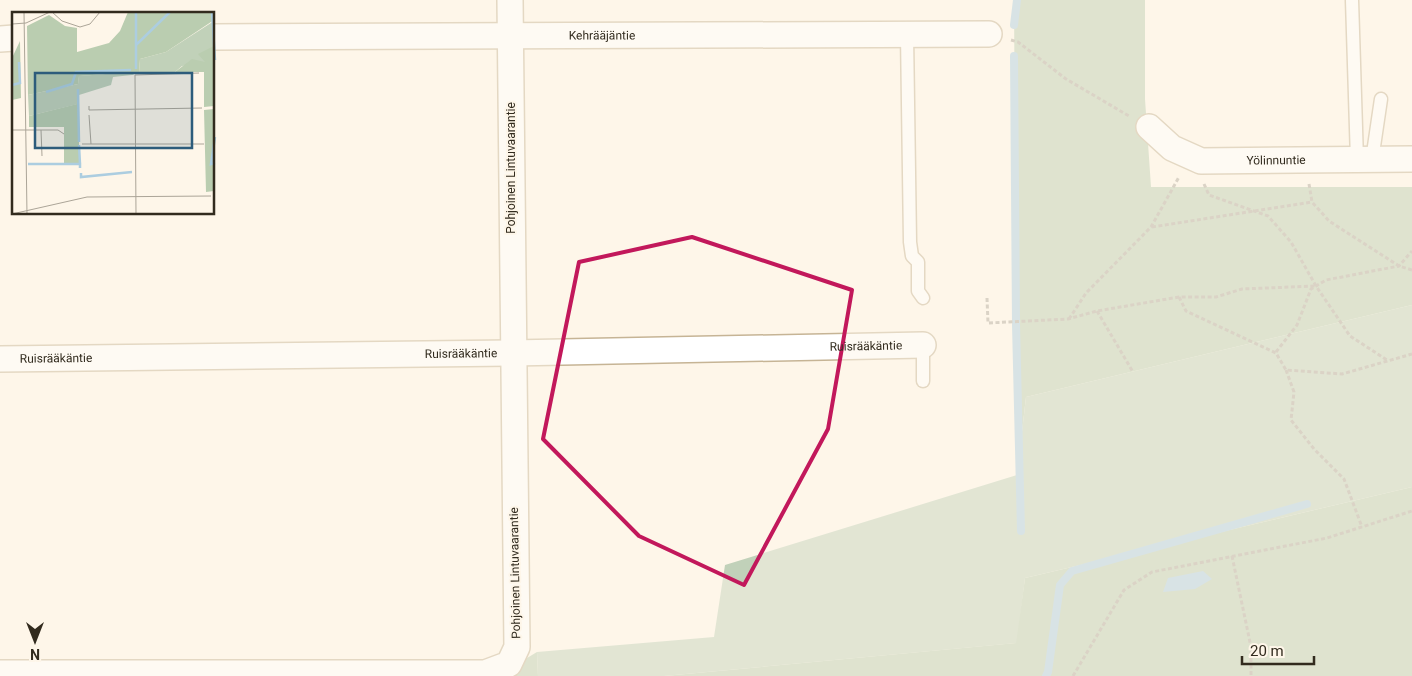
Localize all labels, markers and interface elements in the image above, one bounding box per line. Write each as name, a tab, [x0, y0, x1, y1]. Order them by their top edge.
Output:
inset map	[12, 12, 215, 215]
street label: Kehrääjäntie	[569, 28, 635, 43]
street label: Pohjoinen Lintuvaarantie	[504, 102, 518, 234]
street label: Yölinnuntie	[1246, 153, 1306, 168]
street label: Ruisrääkäntie	[829, 338, 902, 354]
street label: Ruisrääkäntie	[425, 346, 497, 361]
street label: Ruisrääkäntie	[20, 351, 92, 366]
street label: Pohjoinen Lintuvaarantie	[507, 507, 523, 639]
north arrow	[10, 616, 60, 666]
scale bar	[1242, 634, 1314, 666]
text: 20 m	[1250, 642, 1284, 660]
text: N	[30, 646, 40, 662]

